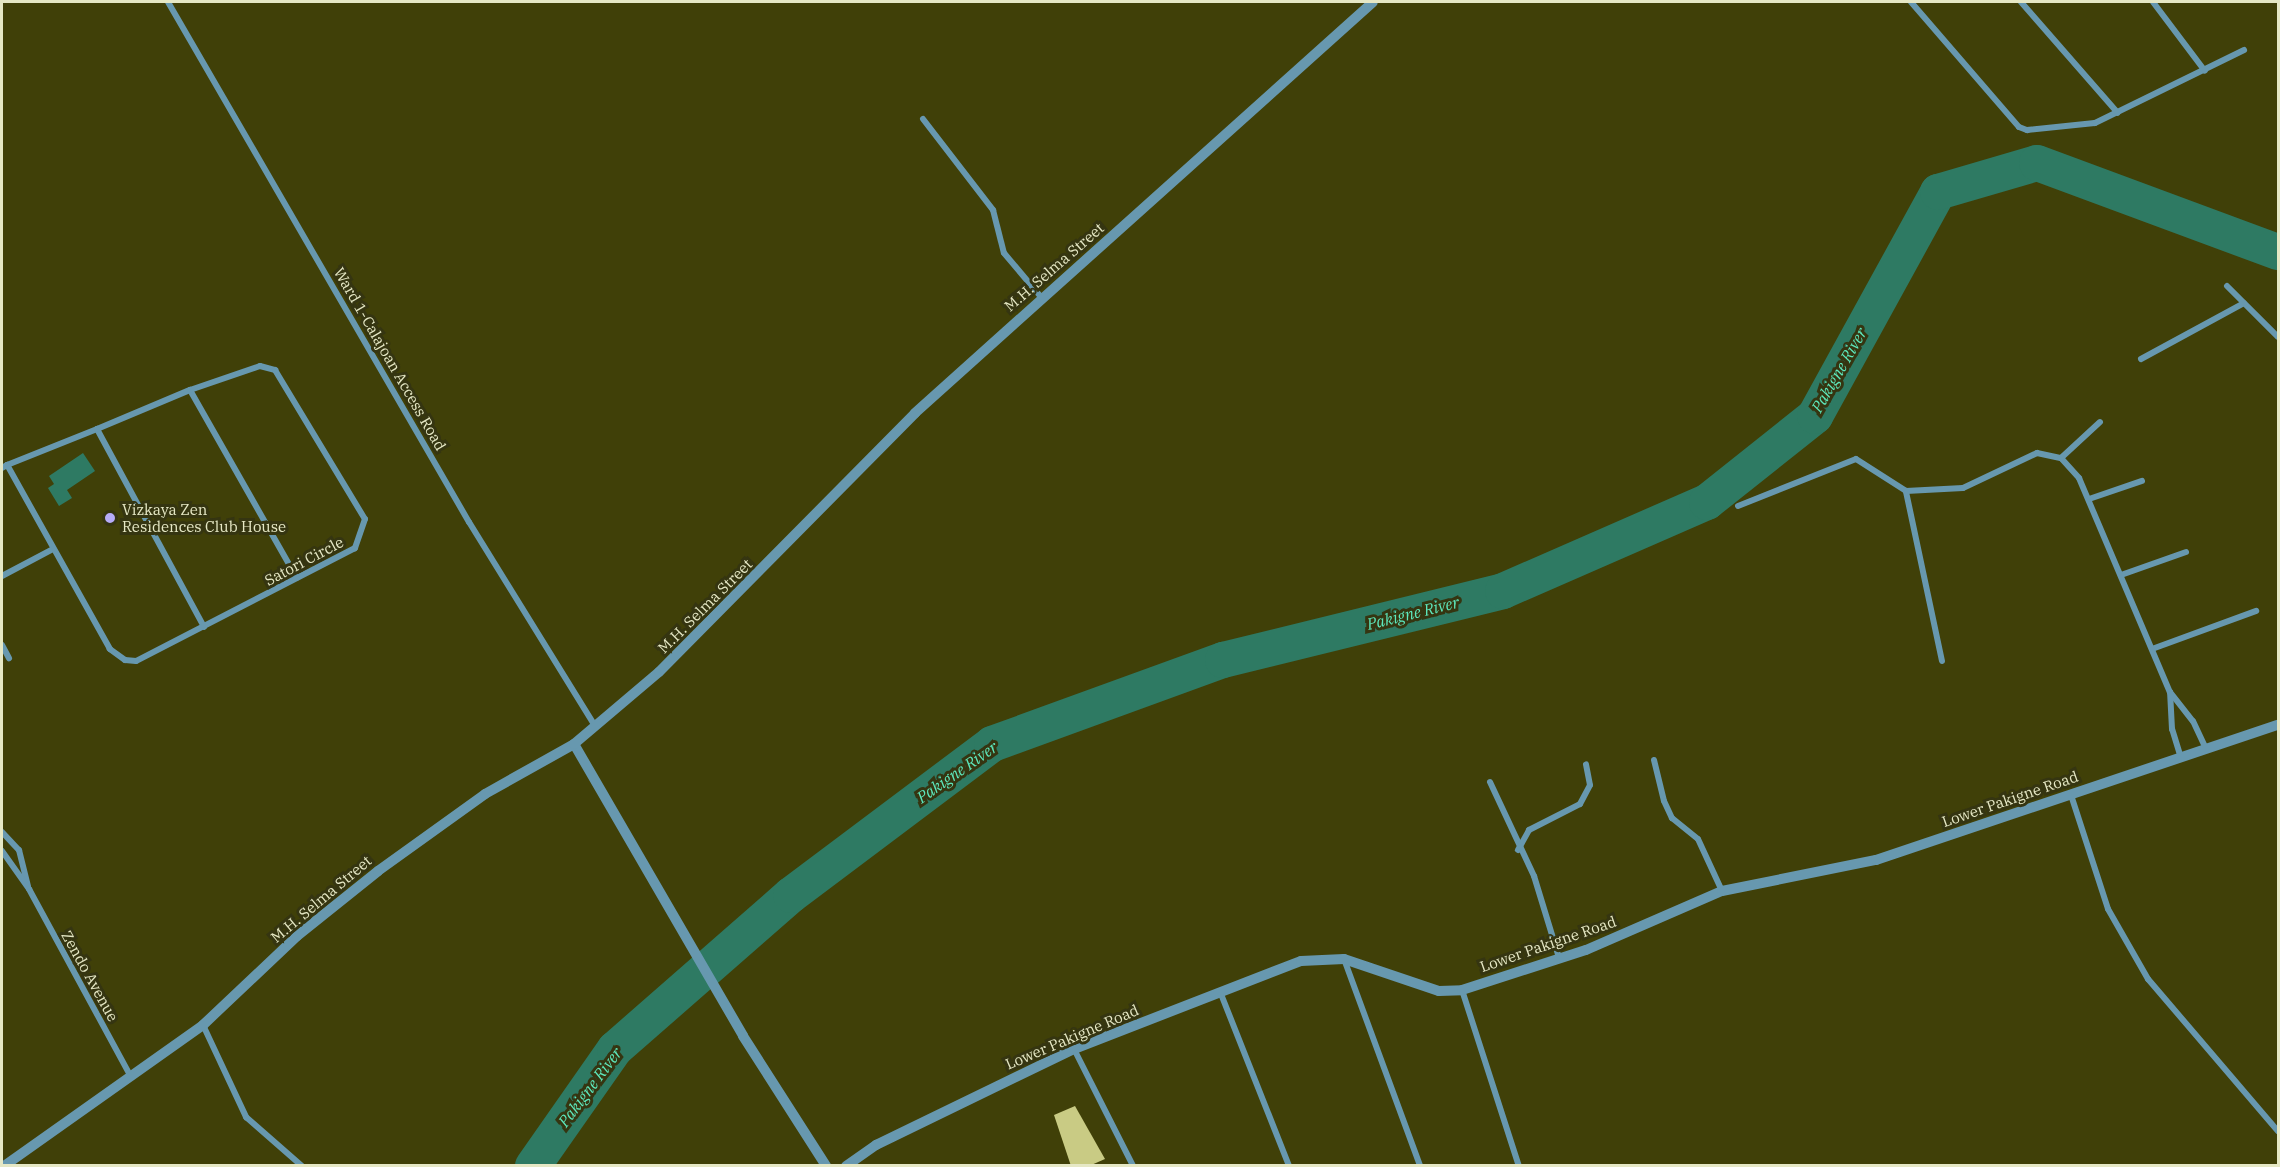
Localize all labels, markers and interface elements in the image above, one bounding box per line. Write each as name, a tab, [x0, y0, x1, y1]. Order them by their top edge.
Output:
street label: M.H. Selma Street	[1001, 219, 1107, 315]
street label: Ward 1-Calajoan Access Road	[330, 264, 450, 454]
water label: Pakigne River	[1807, 324, 1871, 416]
place label: Vizkaya Zen Residences Club House	[122, 500, 286, 535]
marker: Vizkaya Zen Residences Club House	[103, 511, 117, 525]
street label: Satori Circle	[261, 533, 347, 589]
street label: M.H. Selma Street	[654, 555, 756, 657]
water label: Pakigne River	[1365, 592, 1461, 634]
water label: Pakigne River	[913, 737, 1001, 807]
street label: Lower Pakigne Road	[1940, 767, 2080, 831]
street label: M.H. Selma Street	[267, 852, 375, 946]
street label: Lower Pakigne Road	[1478, 912, 1618, 976]
street label: Zendo Avenue	[58, 928, 122, 1024]
street label: Lower Pakigne Road	[1003, 1001, 1141, 1073]
water label: Pakigne River	[554, 1044, 626, 1130]

